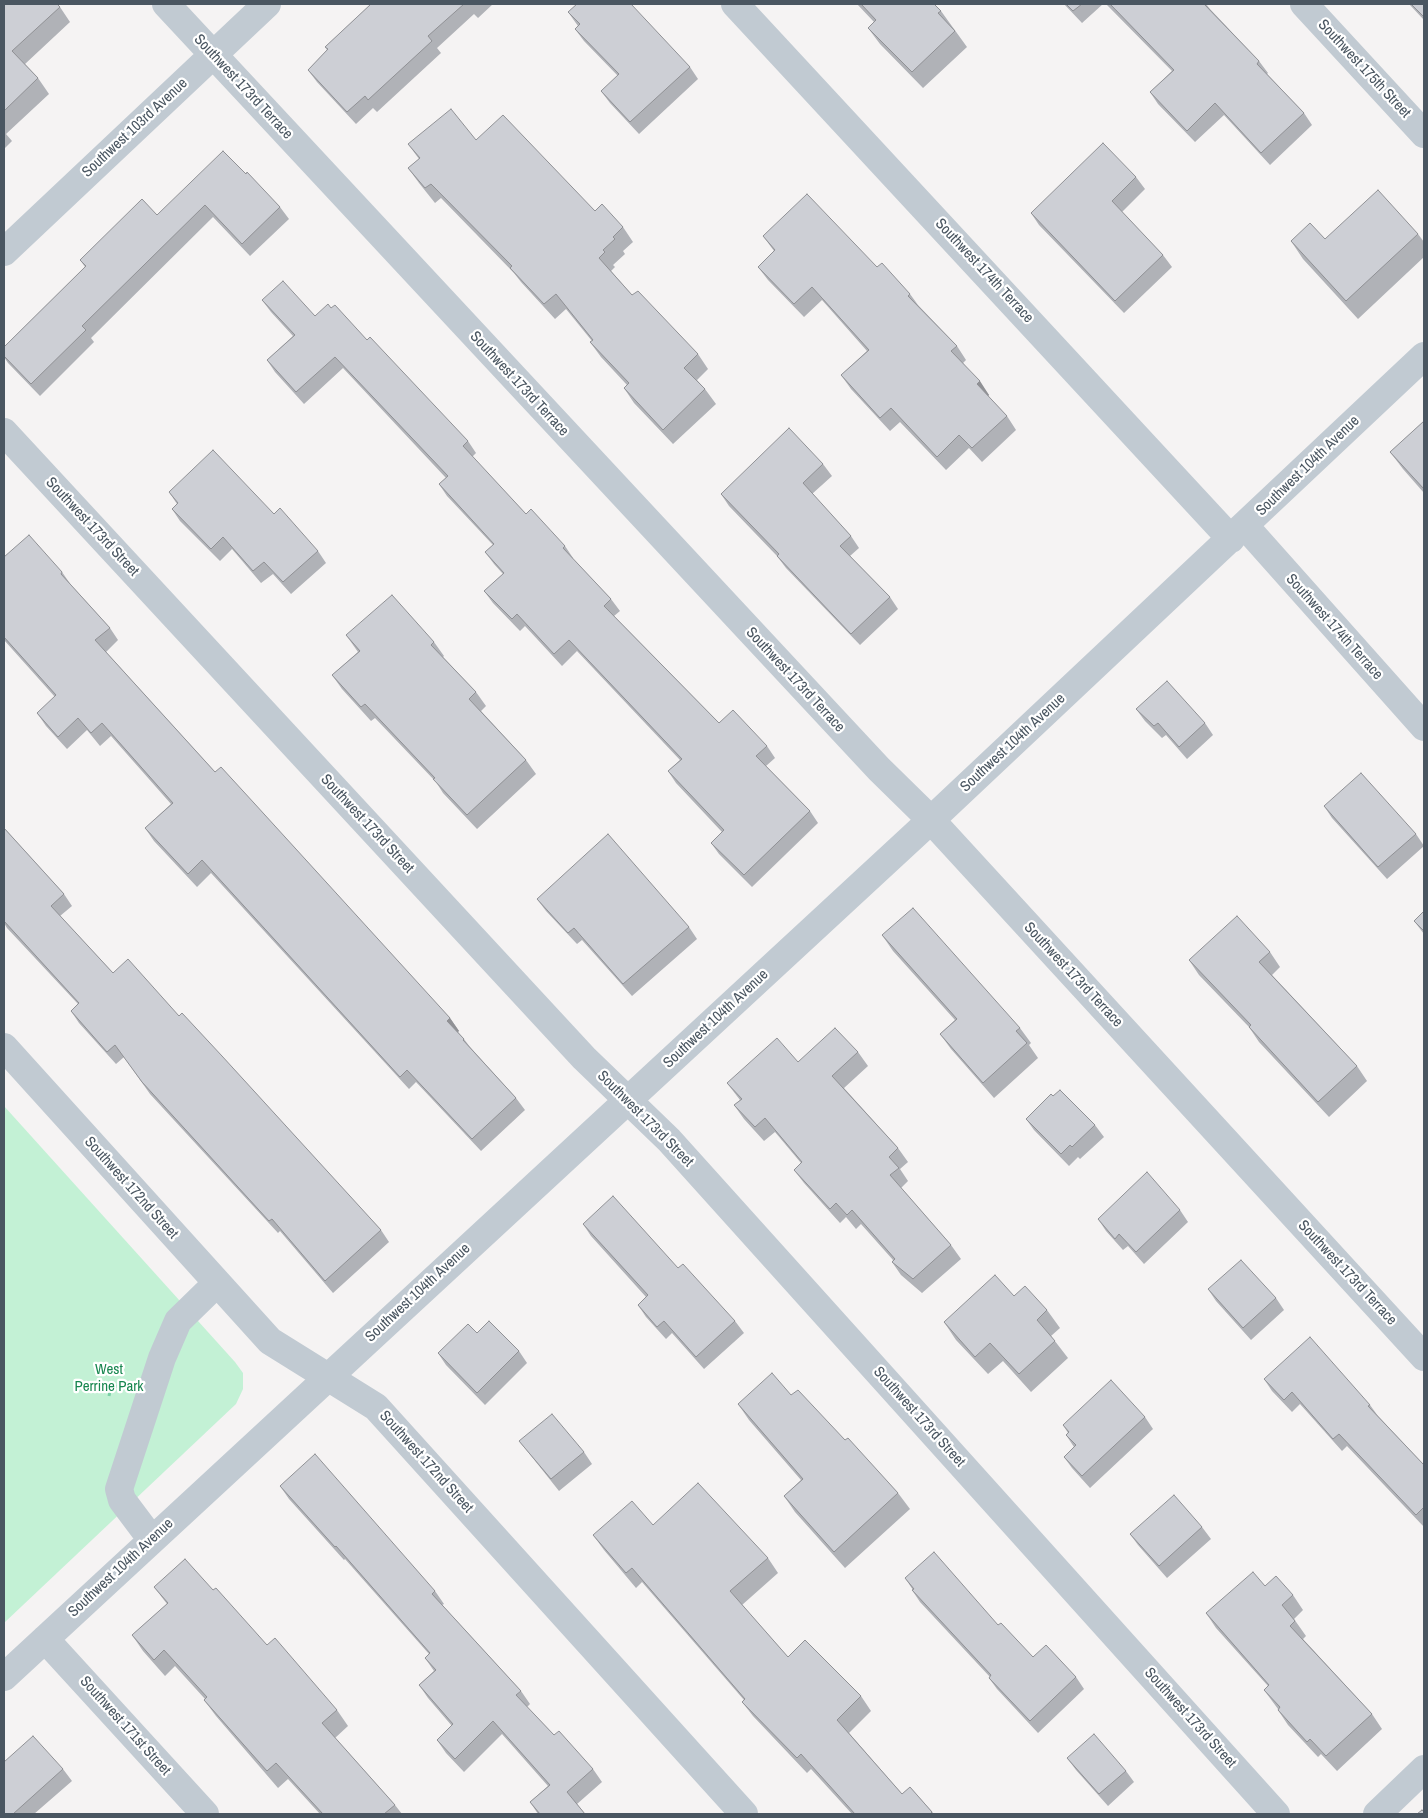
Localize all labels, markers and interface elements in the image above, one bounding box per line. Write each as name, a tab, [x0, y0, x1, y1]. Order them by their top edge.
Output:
street label: Southwest 175th Street	[1314, 16, 1414, 122]
street label: Southwest 173rd Terrace	[190, 31, 296, 143]
street label: Southwest 103rd Avenue	[79, 75, 191, 181]
street label: Southwest 174th Terrace	[931, 215, 1037, 327]
street label: Southwest 173rd Terrace	[466, 328, 572, 440]
street label: Southwest 104th Avenue	[1253, 412, 1363, 520]
street label: Southwest 173rd Street	[42, 474, 142, 580]
street label: Southwest 174th Terrace	[1282, 570, 1386, 684]
street label: Southwest 173rd Terrace	[742, 624, 848, 736]
street label: Southwest 104th Avenue	[957, 690, 1069, 796]
street label: Southwest 173rd Street	[317, 771, 417, 877]
street label: Southwest 173rd Terrace	[1020, 919, 1126, 1031]
street label: Southwest 104th Avenue	[660, 966, 772, 1072]
street label: Southwest 173rd Street	[593, 1067, 697, 1171]
street label: Southwest 172nd Street	[80, 1133, 182, 1243]
street label: Southwest 173rd Terrace	[1294, 1217, 1400, 1329]
street label: Southwest 104th Avenue	[362, 1240, 474, 1346]
park label: West Perrine Park	[74, 1361, 144, 1396]
street label: Southwest 173rd Street	[869, 1363, 969, 1471]
street label: Southwest 172nd Street	[375, 1407, 477, 1517]
street label: Southwest 104th Avenue	[65, 1515, 177, 1621]
street label: Southwest 173rd Street	[1140, 1664, 1240, 1772]
street label: Southwest 171st Street	[76, 1673, 174, 1779]

